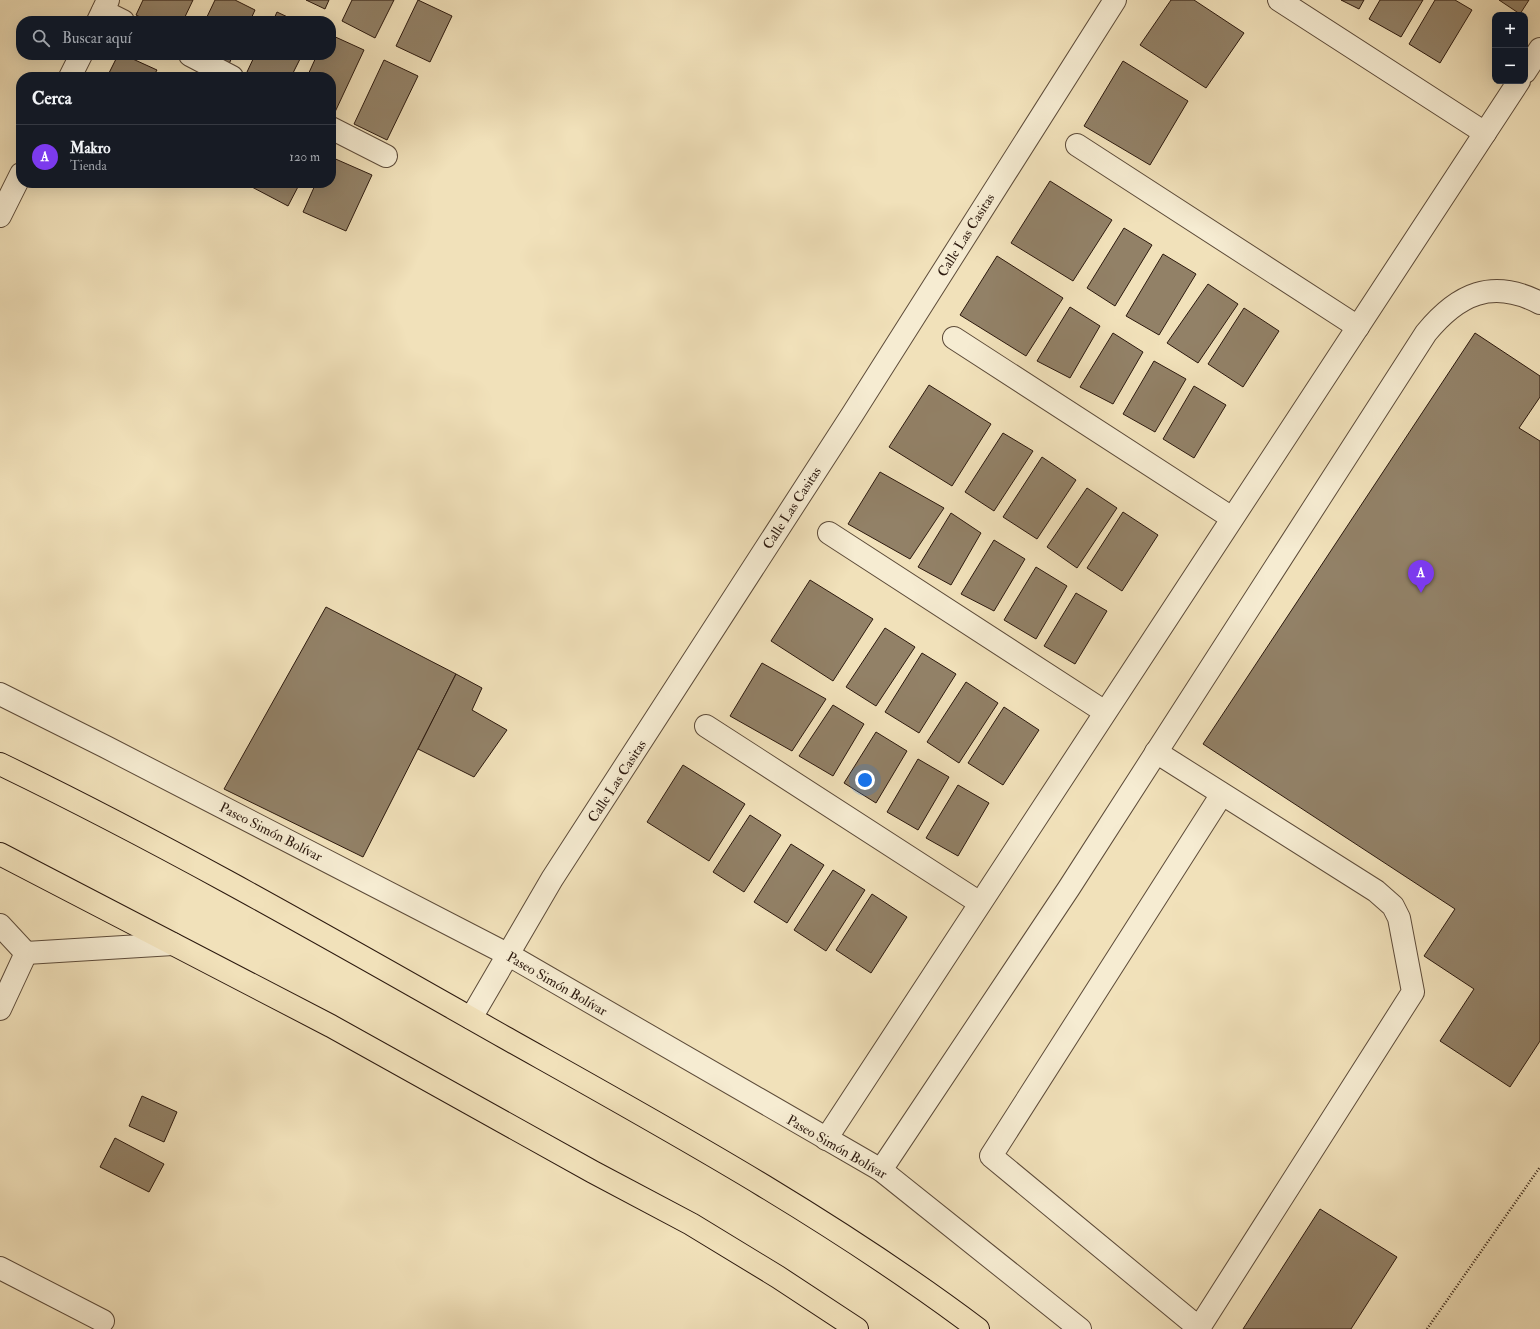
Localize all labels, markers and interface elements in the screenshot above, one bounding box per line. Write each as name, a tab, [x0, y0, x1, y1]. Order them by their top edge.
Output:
map controls	[1492, 12, 1528, 84]
button: +	[1492, 12, 1528, 48]
search box	[16, 16, 336, 60]
icon: search	[30, 27, 52, 49]
text: Buscar aquí	[62, 29, 131, 48]
button: −	[1492, 48, 1528, 84]
text: Cerca	[32, 88, 72, 109]
text: Makro	[70, 139, 111, 158]
text: A	[41, 149, 49, 165]
text: 120 m	[289, 149, 320, 165]
text: Tienda	[70, 158, 107, 174]
street label: Calle Las Casitas	[934, 190, 998, 280]
street label: Calle Las Casitas	[759, 463, 825, 552]
pin: A	[1408, 560, 1434, 593]
street label: Calle Las Casitas	[584, 736, 650, 825]
your location	[855, 770, 875, 790]
street label: Paseo Simón Bolívar	[217, 799, 326, 866]
street label: Paseo Simón Bolívar	[504, 948, 611, 1020]
street label: Paseo Simón Bolívar	[784, 1111, 891, 1183]

